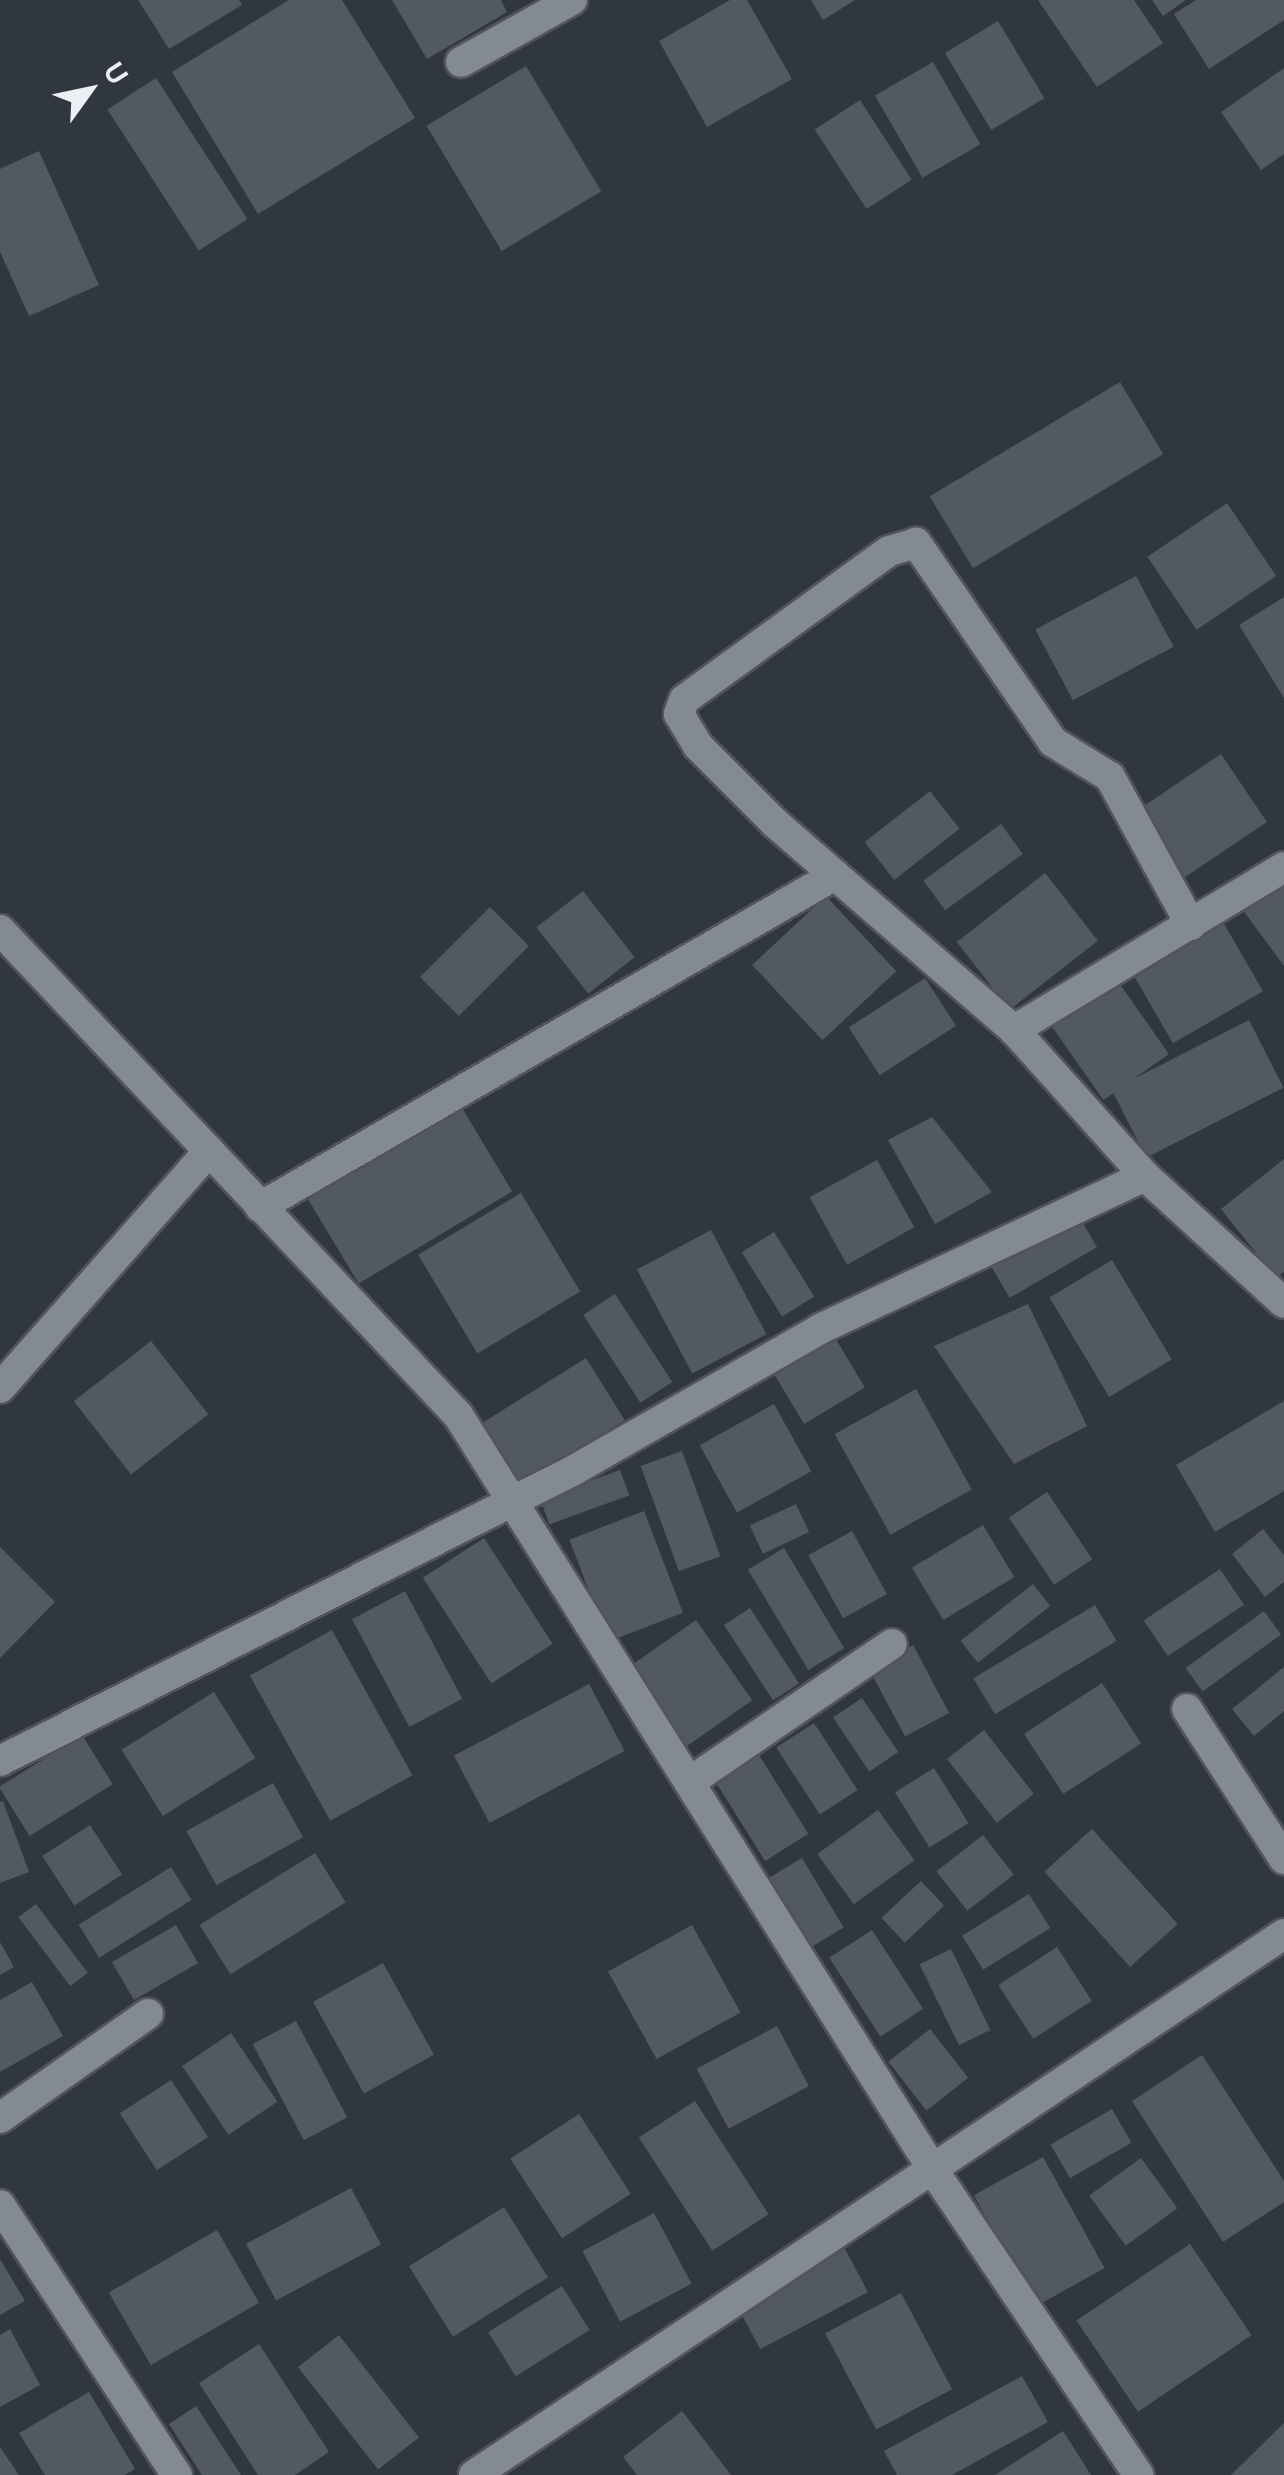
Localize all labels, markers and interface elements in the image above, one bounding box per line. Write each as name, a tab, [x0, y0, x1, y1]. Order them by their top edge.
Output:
north arrow	[40, 40, 140, 140]
text: U	[95, 55, 136, 92]

